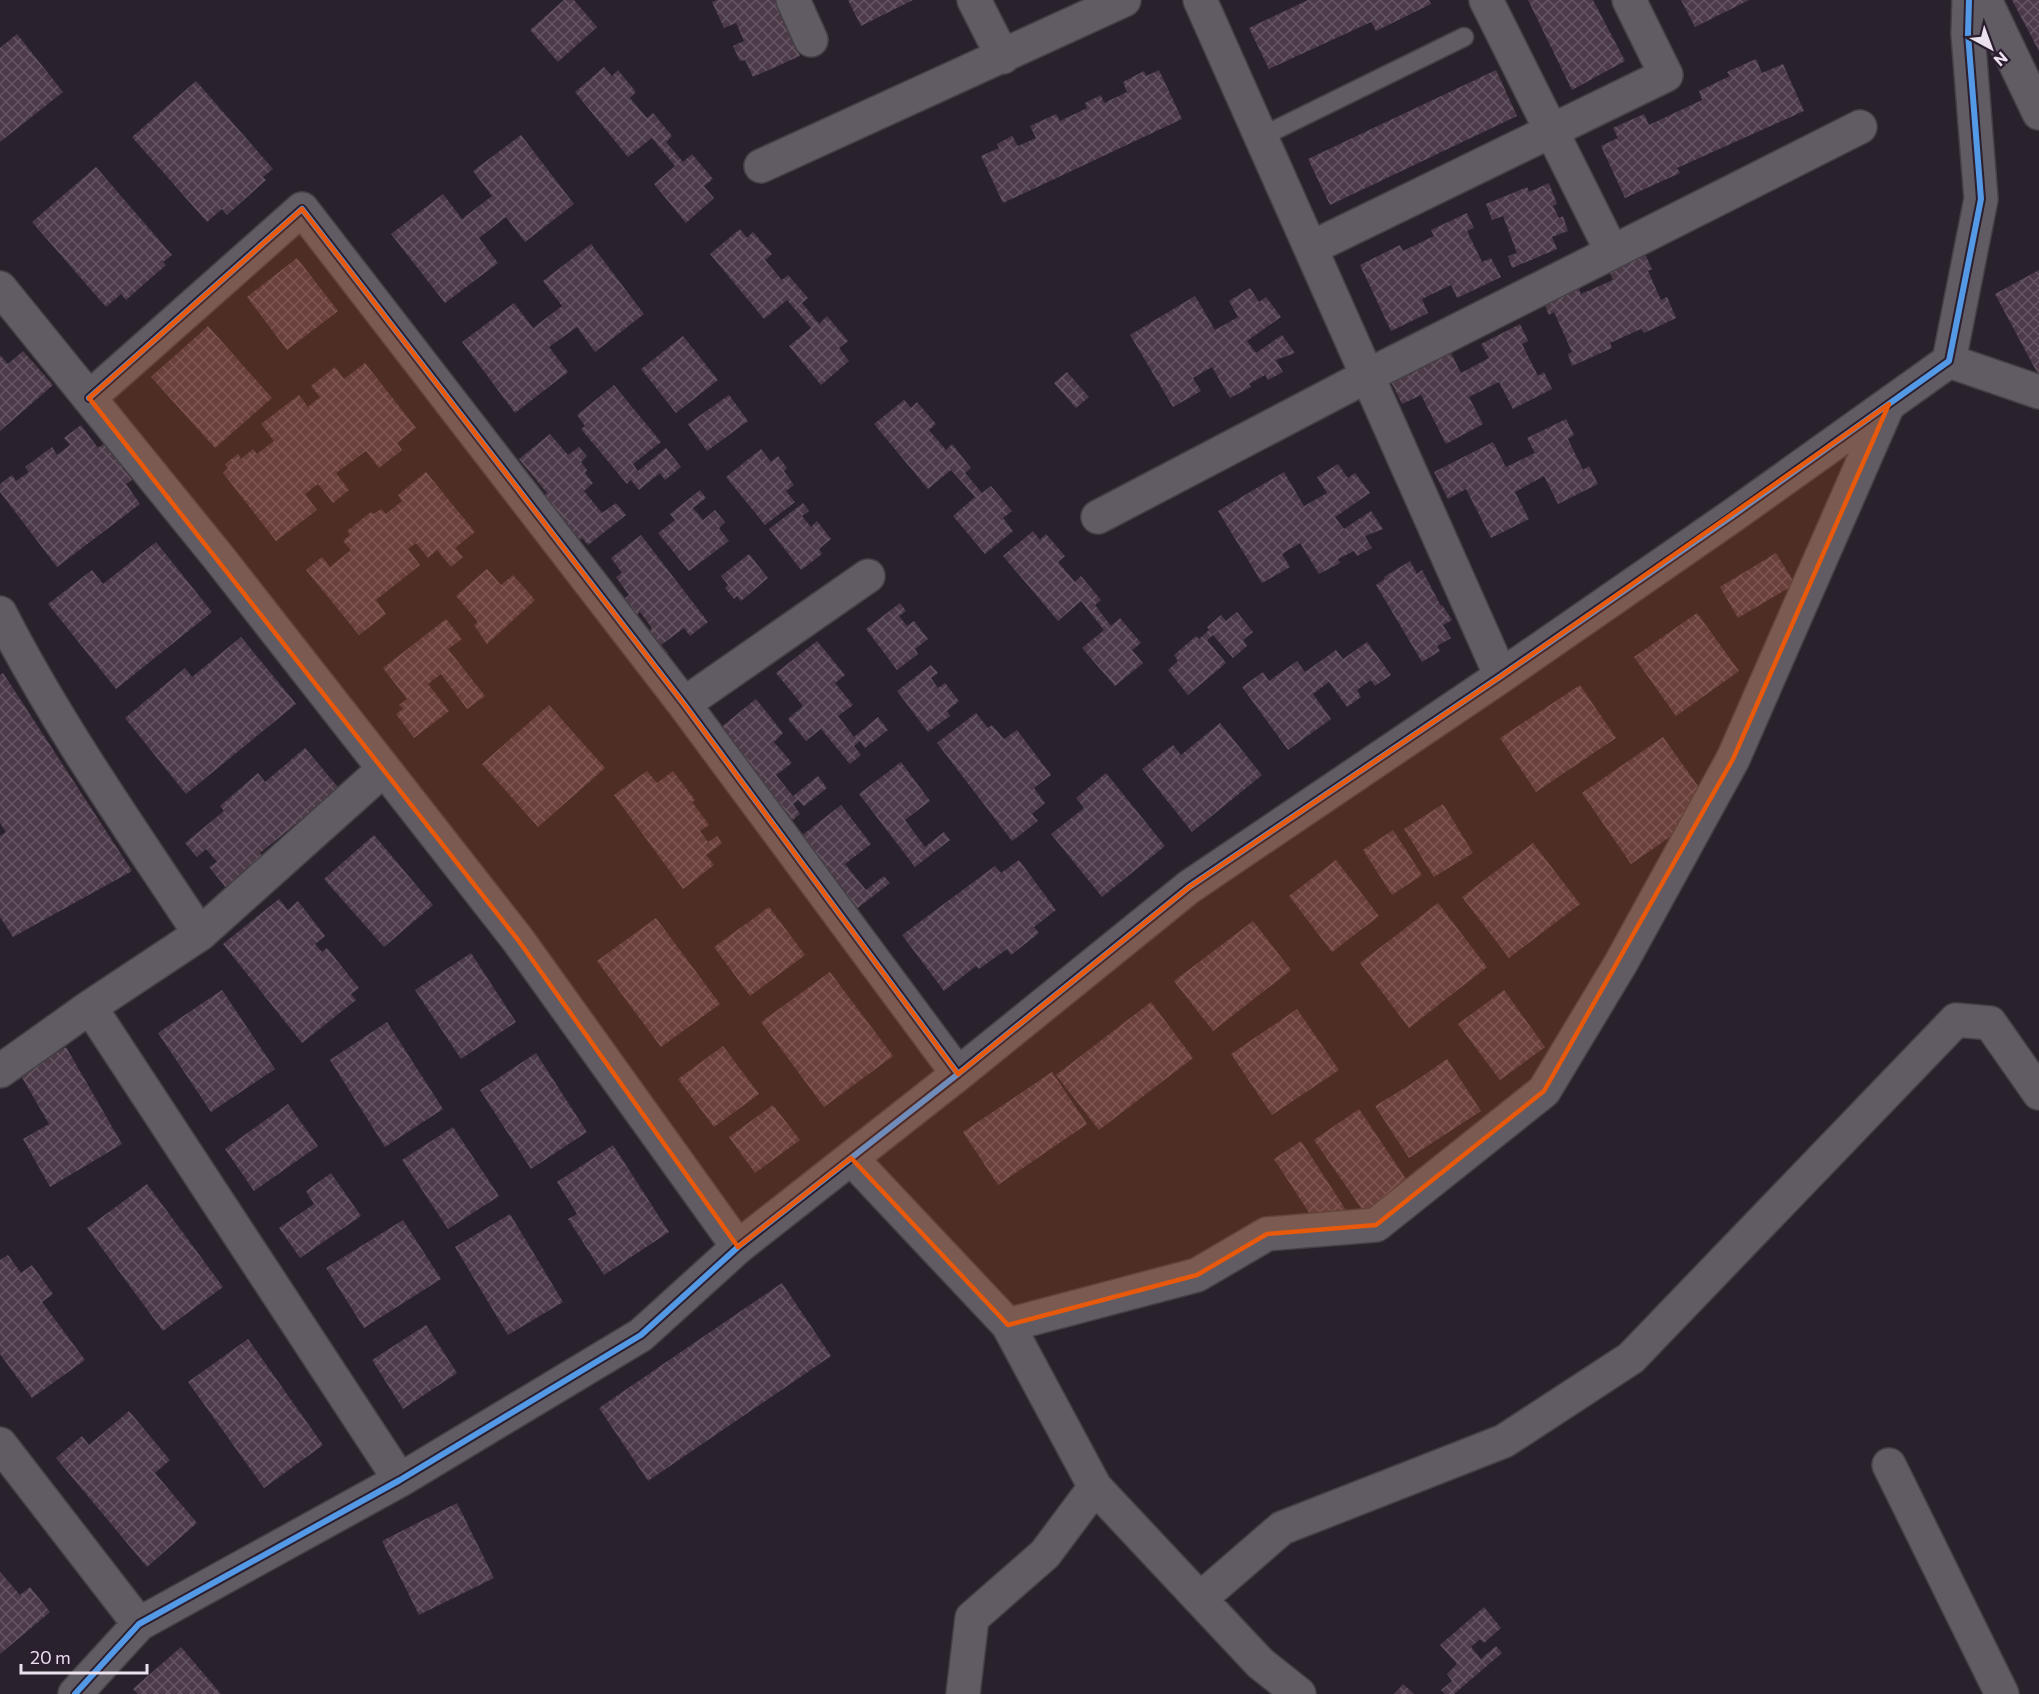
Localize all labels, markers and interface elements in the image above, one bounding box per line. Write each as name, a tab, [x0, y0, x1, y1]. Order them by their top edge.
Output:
north arrow	[1961, 18, 2021, 78]
text: N	[1990, 49, 2012, 71]
scale bar	[21, 1637, 147, 1675]
text: 20 m	[30, 1646, 71, 1668]

